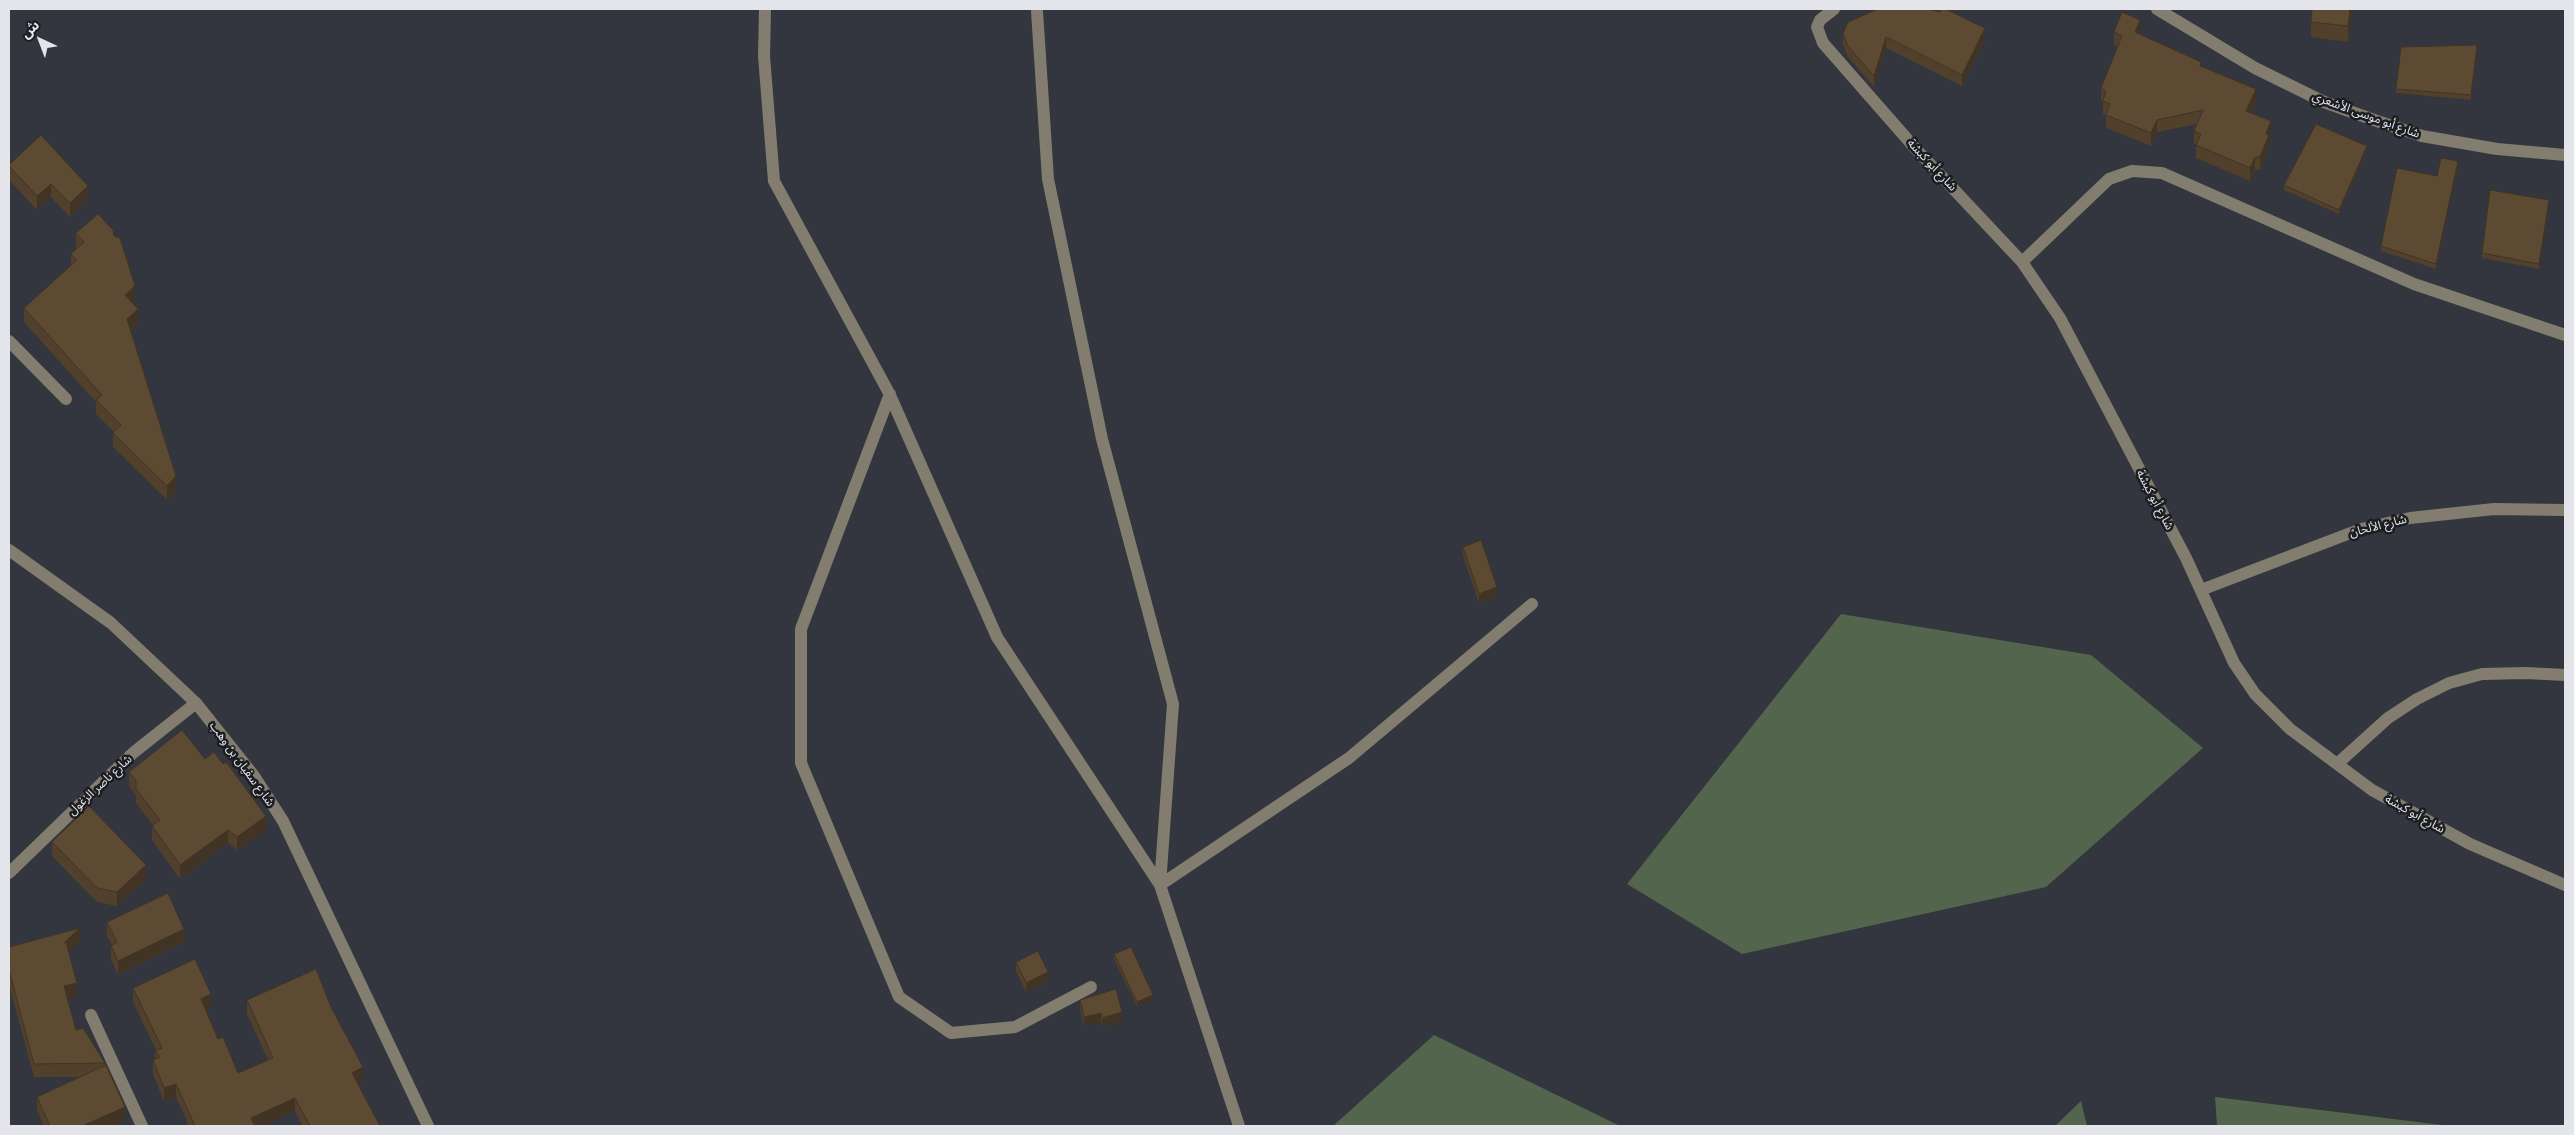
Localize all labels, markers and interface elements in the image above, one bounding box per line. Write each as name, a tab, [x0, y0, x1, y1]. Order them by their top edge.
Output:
north arrow	[15, 15, 65, 65]
text: ش	[17, 17, 42, 41]
street label: شارع أبو موسى الأشعري	[2310, 89, 2422, 141]
street label: شارع أبو كبشة	[1904, 136, 1960, 194]
street label: شارع أبو كبشة	[2133, 467, 2177, 533]
street label: شارع الألحان	[2348, 512, 2408, 540]
street label: شارع سفيان بن وهب	[206, 719, 278, 809]
street label: شارع ناصر الزغول	[65, 752, 135, 818]
street label: شارع أبو كبشة	[2383, 792, 2447, 836]

